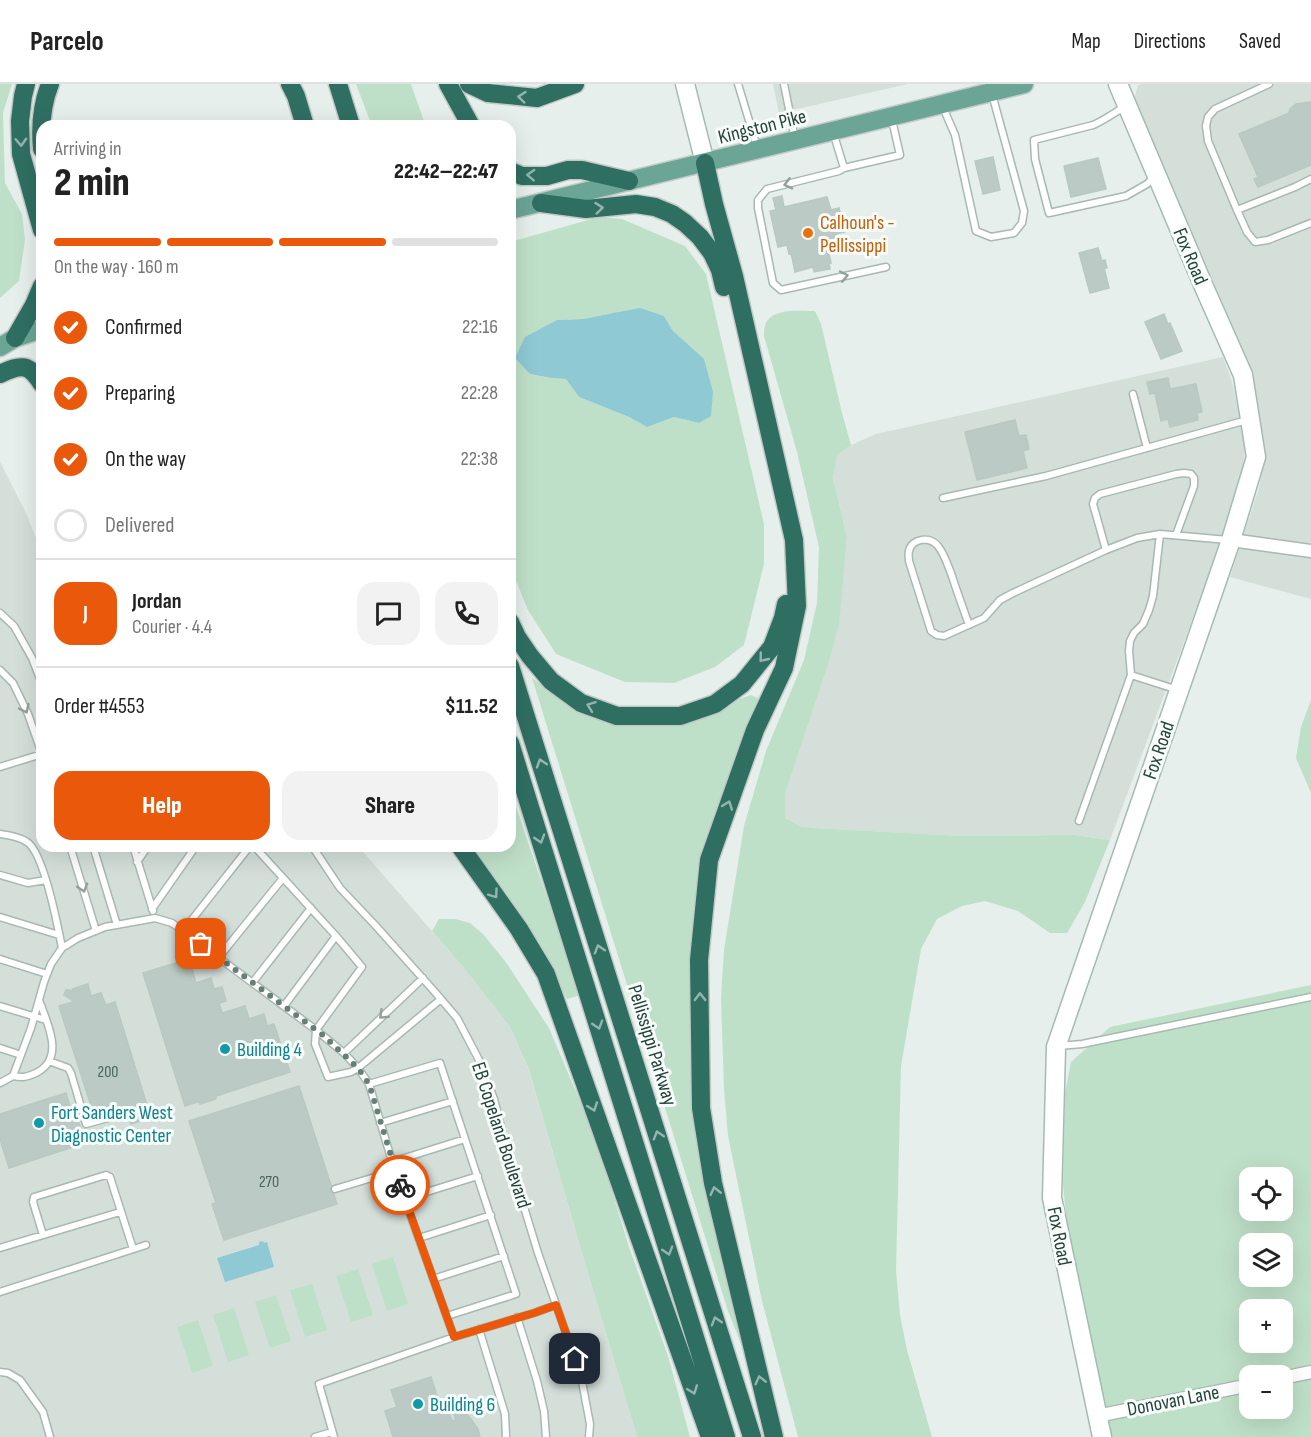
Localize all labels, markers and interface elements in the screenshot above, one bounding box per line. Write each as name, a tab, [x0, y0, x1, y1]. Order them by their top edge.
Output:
text: Parcelo	[30, 25, 104, 58]
text: Map	[1071, 29, 1101, 54]
text: Directions	[1134, 29, 1206, 54]
text: Saved	[1239, 29, 1281, 54]
one-way arrow	[517, 91, 526, 104]
street label: Kingston Pike	[716, 104, 809, 150]
one-way arrow	[14, 137, 27, 146]
text: Arriving in	[54, 137, 122, 161]
text: 22:42–22:47	[394, 158, 498, 185]
text: 2 min	[54, 160, 130, 207]
one-way arrow	[526, 169, 535, 182]
one-way arrow	[783, 176, 793, 189]
one-way arrow	[594, 202, 603, 215]
place label: Calhoun's - Pellissippi	[820, 211, 895, 258]
street label: Fox Road	[1167, 224, 1213, 288]
marker: Calhoun's - Pellissippi	[801, 226, 815, 240]
text: On the way · 160 m	[54, 255, 179, 279]
one-way arrow	[839, 270, 849, 283]
icon: check	[54, 311, 87, 344]
text: Confirmed	[105, 314, 182, 341]
text: 22:16	[462, 315, 498, 339]
icon: check	[54, 377, 87, 410]
text: Preparing	[105, 380, 175, 407]
text: 22:28	[461, 381, 498, 405]
icon: check	[54, 443, 87, 476]
text: On the way	[105, 446, 186, 473]
text: 22:38	[461, 447, 498, 471]
text: Delivered	[105, 512, 174, 539]
button: chat	[357, 582, 420, 645]
button: phone	[435, 582, 498, 645]
text: Jordan	[132, 588, 181, 615]
text: J	[83, 600, 88, 627]
text: Courier · 4.4	[132, 615, 212, 639]
one-way arrow	[760, 651, 771, 662]
text: Order #4553	[54, 693, 145, 720]
text: $11.52	[445, 693, 498, 720]
one-way arrow	[586, 701, 597, 714]
one-way arrow	[18, 703, 30, 714]
street label: Fox Road	[1138, 718, 1180, 782]
one-way arrow	[535, 758, 548, 769]
button: Help	[54, 771, 270, 840]
button: Share	[282, 771, 498, 840]
one-way arrow	[721, 801, 734, 811]
one-way arrow	[533, 833, 545, 844]
one-way arrow	[76, 882, 88, 893]
one-way arrow	[486, 887, 497, 898]
pin	[175, 918, 226, 969]
icon: bag	[184, 927, 217, 960]
one-way arrow	[594, 944, 607, 955]
street label: Pellissippi Parkway	[622, 982, 682, 1109]
one-way arrow	[694, 992, 706, 1001]
one-way arrow	[380, 1008, 390, 1019]
one-way arrow	[591, 1019, 603, 1030]
place label: Building 4	[237, 1038, 302, 1062]
marker: Building 4	[218, 1042, 232, 1056]
street label: EB Copeland Boulevard	[466, 1059, 536, 1211]
house number: 200	[98, 1063, 118, 1082]
place label: Fort Sanders West Diagnostic Center	[51, 1101, 173, 1148]
one-way arrow	[585, 1101, 598, 1112]
marker: Fort Sanders West Diagnostic Center	[32, 1116, 46, 1130]
one-way arrow	[653, 1130, 665, 1141]
courier	[370, 1155, 430, 1215]
map controls	[1239, 1167, 1293, 1419]
button: locate	[1239, 1167, 1293, 1221]
icon: bike	[384, 1169, 417, 1202]
house number: 270	[259, 1173, 279, 1192]
one-way arrow	[709, 1186, 722, 1196]
street label: Fox Road	[1042, 1205, 1076, 1268]
button: layers	[1239, 1233, 1293, 1287]
one-way arrow	[661, 1245, 673, 1256]
button: +	[1239, 1299, 1293, 1353]
one-way arrow	[711, 1316, 723, 1327]
pin	[549, 1333, 600, 1384]
icon: home	[558, 1342, 591, 1375]
button: −	[1239, 1365, 1293, 1419]
one-way arrow	[755, 1375, 768, 1385]
street label: Donovan Lane	[1125, 1380, 1221, 1422]
one-way arrow	[686, 1384, 699, 1395]
place label: Building 6	[430, 1393, 495, 1417]
marker: Building 6	[411, 1397, 425, 1411]

